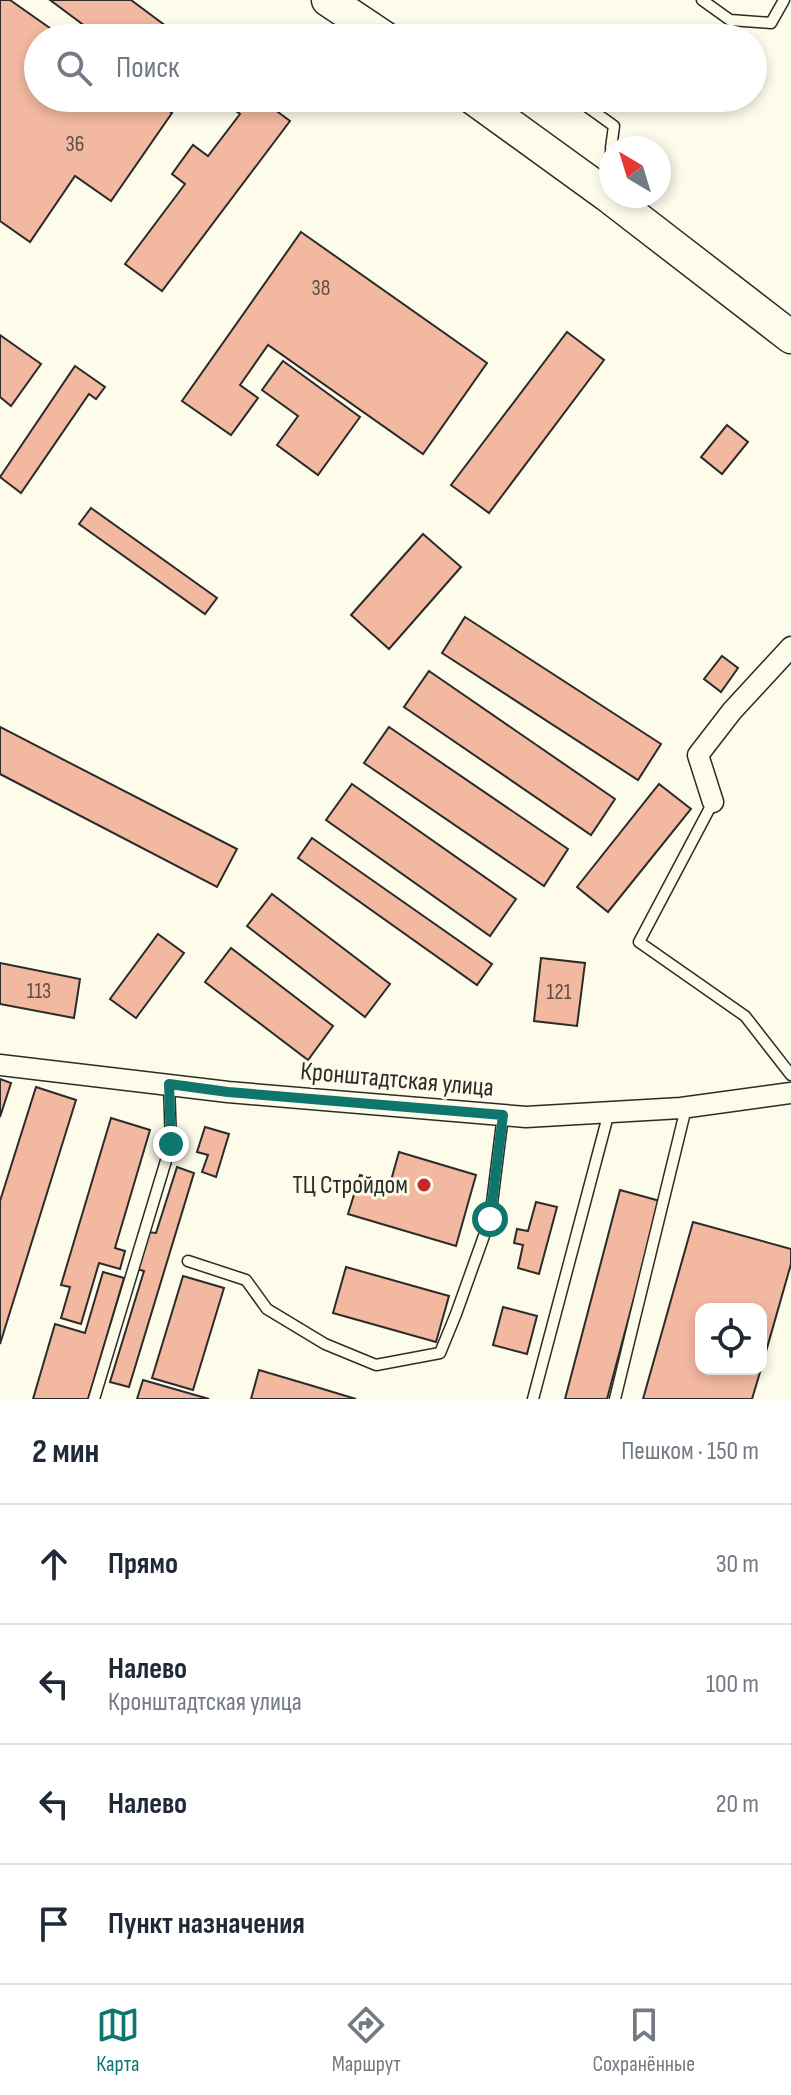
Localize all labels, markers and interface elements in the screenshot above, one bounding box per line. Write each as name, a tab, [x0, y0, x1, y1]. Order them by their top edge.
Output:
search box	[24, 24, 767, 112]
icon: search	[52, 46, 96, 90]
text: Поиск	[116, 50, 179, 86]
house number: 36	[66, 131, 84, 158]
north arrow	[599, 136, 671, 208]
house number: 38	[312, 275, 330, 302]
house number: 113	[27, 978, 51, 1005]
house number: 121	[547, 979, 572, 1006]
street label: Кронштадтская улица	[299, 1056, 495, 1104]
route end	[153, 1126, 189, 1162]
place label: ТЦ Стройдом	[292, 1170, 408, 1201]
marker: ТЦ Стройдом	[415, 1176, 433, 1194]
route start	[472, 1201, 508, 1237]
map controls	[695, 1303, 767, 1375]
button: locate	[695, 1303, 767, 1375]
text: 2 мин	[32, 1431, 99, 1472]
text: Пешком · 150 m	[621, 1436, 759, 1467]
icon: ahead	[32, 1542, 76, 1586]
text: Прямо	[108, 1546, 178, 1582]
text: 30 m	[716, 1549, 759, 1580]
text: Налево	[108, 1651, 187, 1687]
icon: left	[32, 1662, 76, 1706]
text: 100 m	[706, 1669, 759, 1700]
text: Кронштадтская улица	[108, 1687, 302, 1718]
icon: left	[32, 1782, 76, 1826]
text: Налево	[108, 1786, 187, 1822]
text: 20 m	[716, 1789, 759, 1820]
icon: arrive	[32, 1902, 76, 1946]
text: Пункт назначения	[108, 1906, 305, 1942]
tab: Карта	[96, 2003, 140, 2078]
tab: Маршрут	[332, 2003, 401, 2078]
tab: Сохранённые	[592, 2003, 695, 2078]

